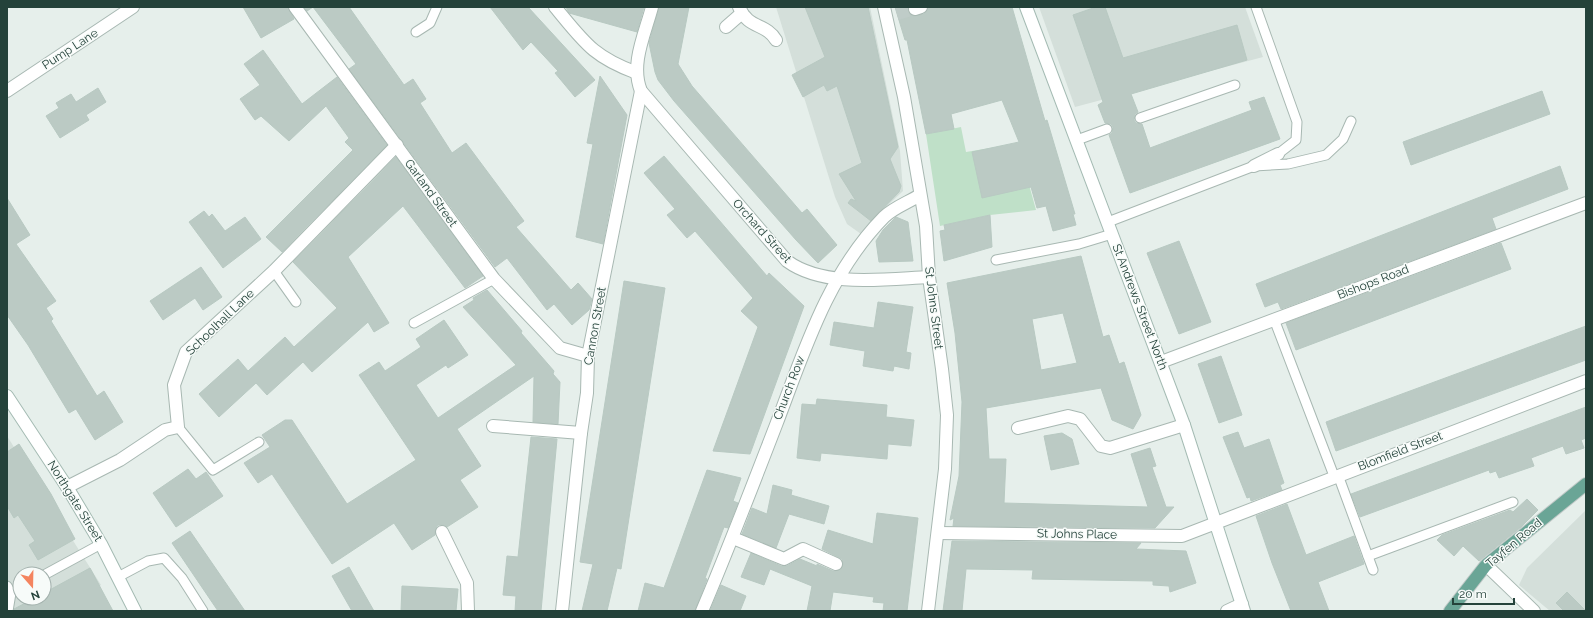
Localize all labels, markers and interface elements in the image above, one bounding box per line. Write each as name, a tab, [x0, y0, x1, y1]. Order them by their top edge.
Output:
street label: Pump Lane	[39, 26, 101, 72]
street label: Garland Street	[402, 157, 460, 229]
street label: Orchard Street	[730, 196, 794, 266]
street label: St Andrews Street North	[1110, 242, 1170, 372]
street label: Bishops Road	[1335, 262, 1411, 302]
street label: St Johns Street	[922, 266, 946, 350]
street label: Schoolhall Lane	[183, 286, 257, 358]
street label: Cannon Street	[581, 286, 609, 366]
street label: Church Row	[770, 354, 808, 422]
street label: Blomfield Street	[1356, 428, 1444, 474]
street label: Northgate Street	[44, 458, 106, 544]
street label: Tayfen Road	[1483, 516, 1545, 570]
street label: St Johns Place	[1037, 526, 1117, 542]
north arrow	[12, 566, 52, 606]
scale bar	[1453, 580, 1514, 606]
text: N	[29, 587, 41, 602]
text: 20 m	[1459, 587, 1487, 601]

